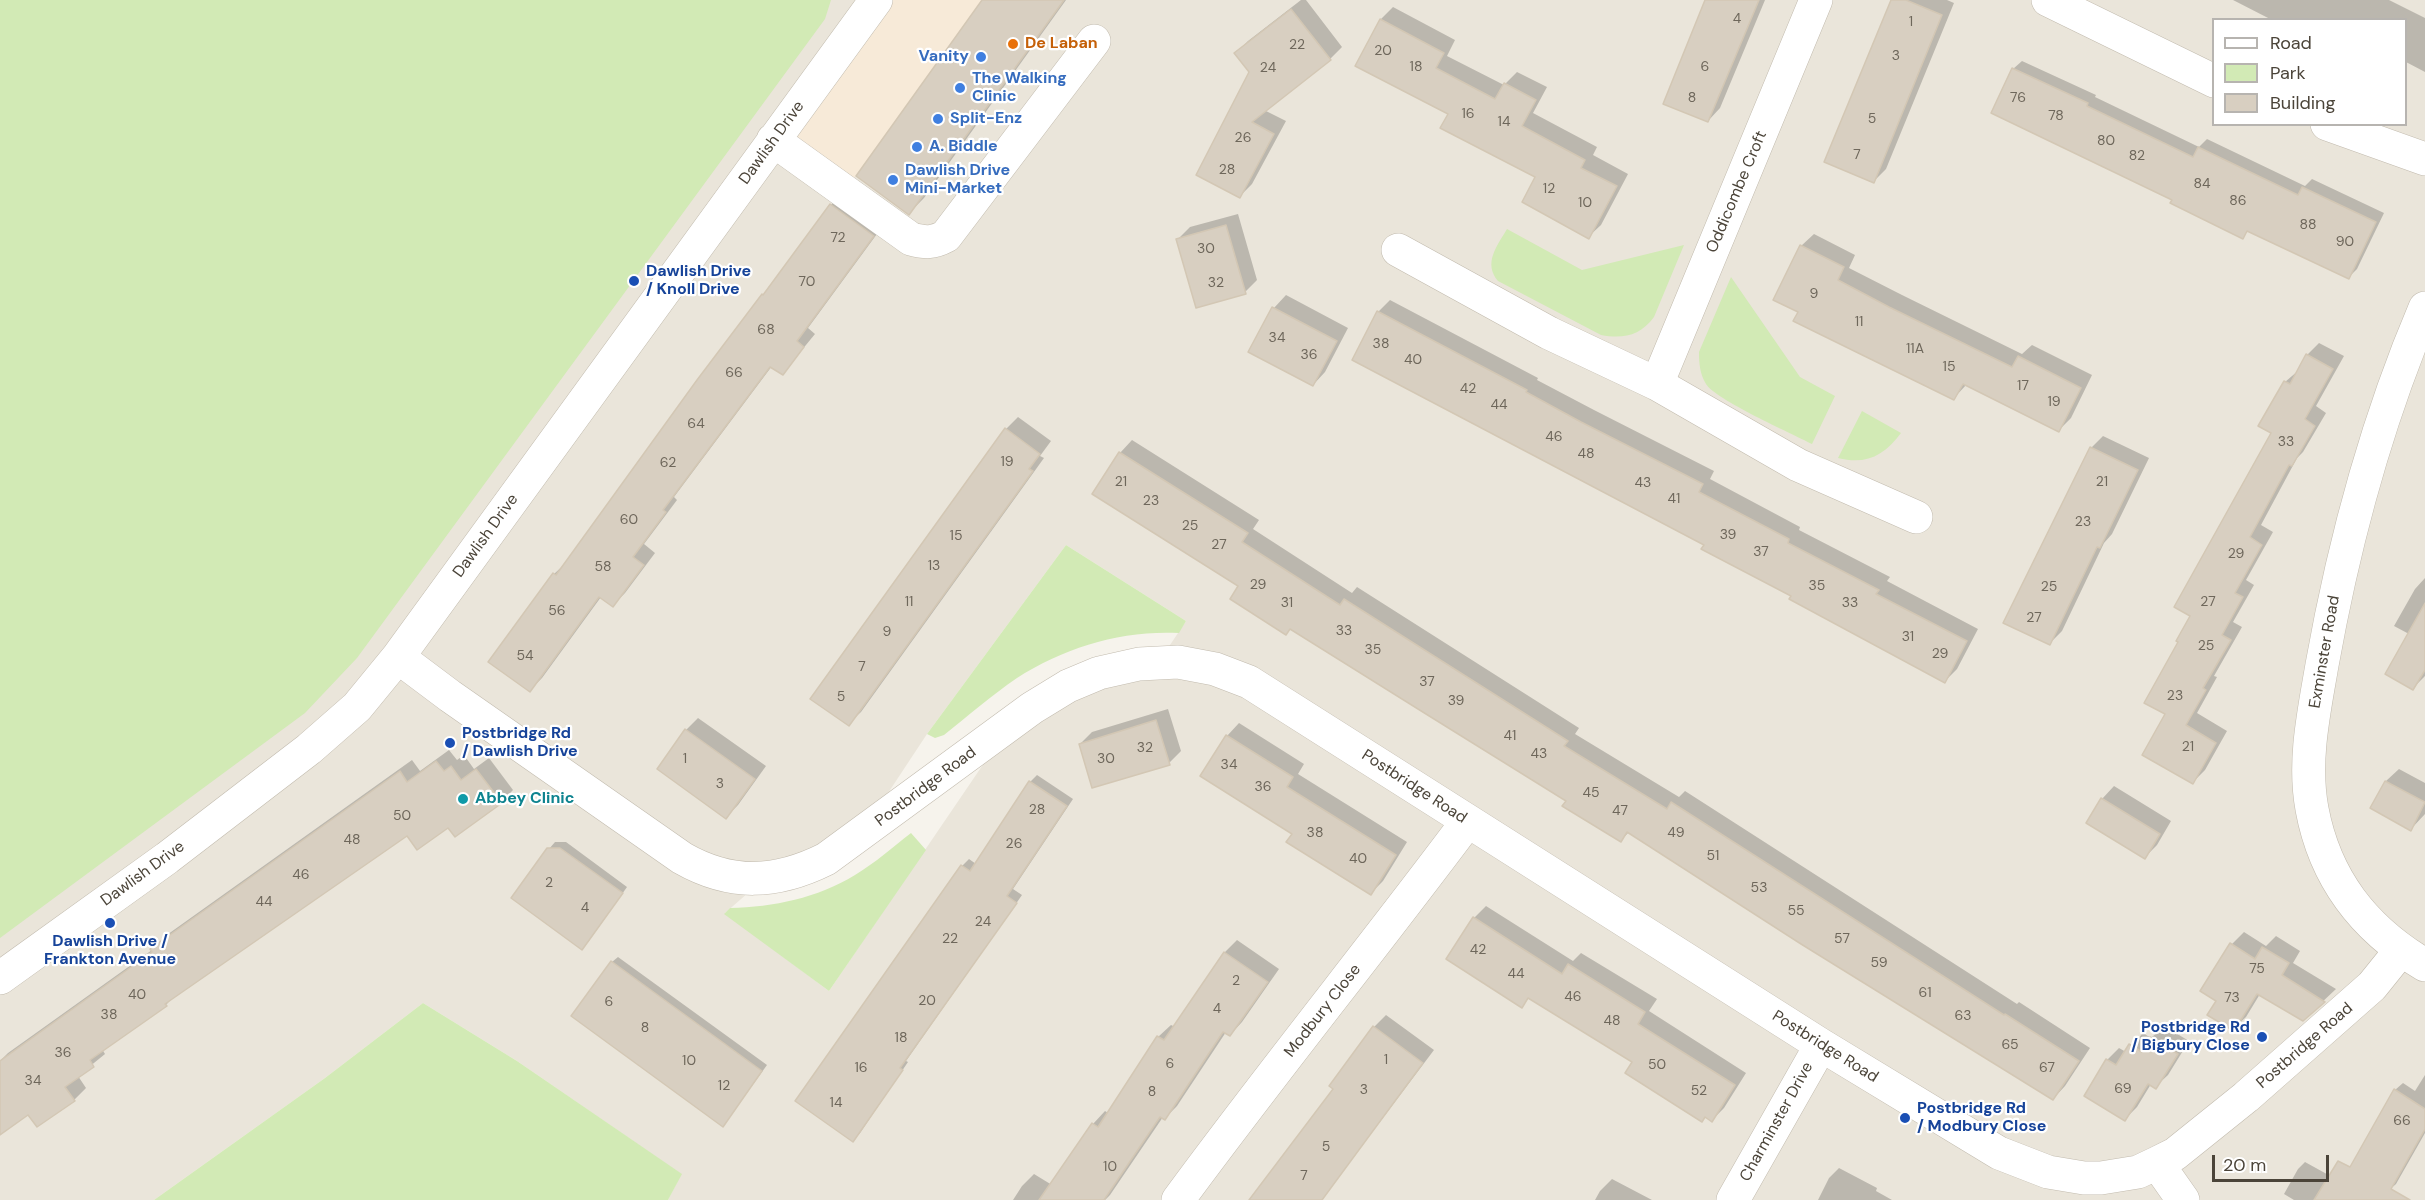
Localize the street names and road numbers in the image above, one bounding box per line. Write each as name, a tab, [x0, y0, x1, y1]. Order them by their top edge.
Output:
street label: Dawlish Drive	[735, 97, 809, 189]
street label: Oddicombe Croft	[1703, 128, 1771, 256]
street label: Dawlish Drive	[449, 490, 523, 582]
street label: Exminster Road	[2306, 594, 2344, 710]
street label: Postbridge Road	[872, 743, 980, 831]
street label: Postbridge Road	[1358, 746, 1470, 828]
street label: Dawlish Drive	[97, 837, 189, 911]
street label: Modbury Close	[1281, 961, 1365, 1061]
street label: Postbridge Road	[2253, 999, 2357, 1093]
street label: Postbridge Road	[1768, 1007, 1882, 1087]
street label: Charminster Drive	[1736, 1059, 1818, 1185]

